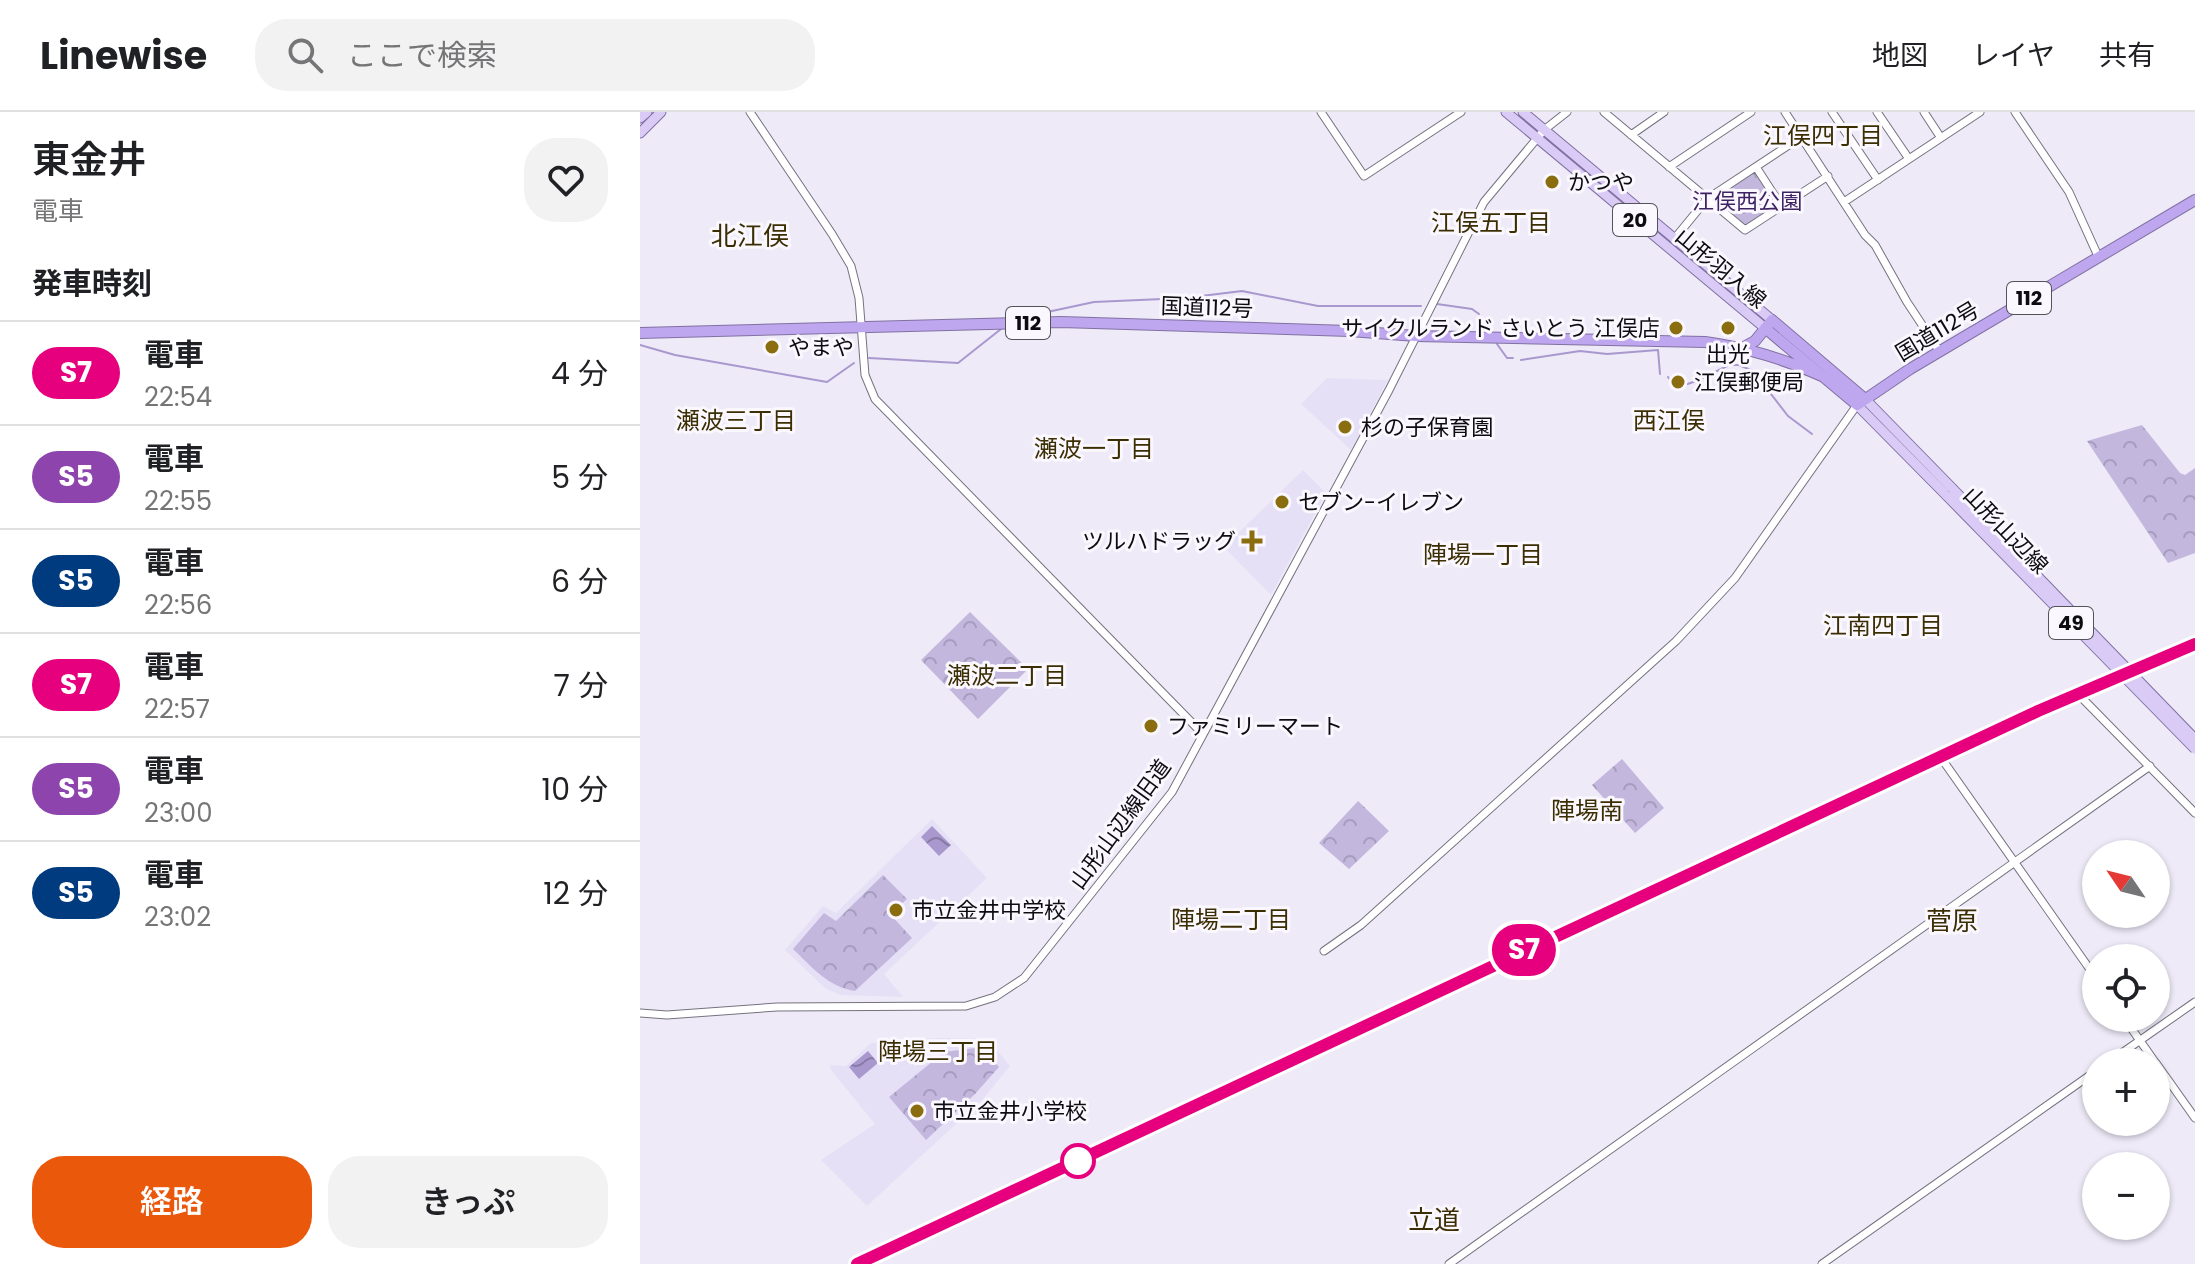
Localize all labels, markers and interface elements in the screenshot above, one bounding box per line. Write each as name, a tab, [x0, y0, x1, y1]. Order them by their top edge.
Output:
search box	[255, 19, 815, 91]
text: Linewise	[40, 29, 207, 82]
icon: search	[283, 33, 327, 77]
text: ここで検索	[347, 34, 497, 77]
text: 地図	[1872, 36, 1928, 75]
text: レイヤ	[1972, 36, 2055, 75]
text: 共有	[2099, 36, 2155, 75]
district label: 江俣四丁目	[1763, 119, 1883, 152]
text: 東金井	[32, 133, 146, 186]
button: heart	[524, 138, 608, 222]
place label: かつや	[1568, 167, 1634, 198]
marker: かつや	[1543, 173, 1561, 191]
park label: 江俣西公園	[1692, 186, 1802, 217]
text: 電車	[32, 193, 84, 229]
road number: 20	[1613, 204, 1657, 236]
district label: 江俣五丁目	[1431, 206, 1551, 239]
district label: 北江俣	[711, 218, 789, 254]
street label: 山形羽入線	[1669, 221, 1773, 316]
text: 発車時刻	[32, 262, 152, 305]
road number: 112	[2007, 282, 2051, 314]
street label: 国道112号	[1160, 290, 1254, 325]
street label: 国道112号	[1890, 294, 1985, 369]
road number: 112	[1006, 307, 1050, 339]
place label: サイクルランド さいとう 江俣店	[1341, 313, 1660, 344]
marker: サイクルランド さいとう 江俣店	[1667, 319, 1685, 337]
marker: 出光	[1719, 319, 1737, 337]
place label: やまや	[788, 332, 854, 363]
text: 電車	[144, 333, 204, 376]
marker: やまや	[763, 338, 781, 356]
place label: 出光	[1706, 339, 1750, 370]
text: 4 分	[551, 352, 608, 395]
text: S7	[60, 353, 92, 392]
place label: 江俣郵便局	[1694, 367, 1804, 398]
marker: 江俣郵便局	[1669, 373, 1687, 391]
text: 22:54	[144, 379, 212, 415]
district label: 瀬波三丁目	[676, 404, 796, 437]
district label: 西江俣	[1633, 404, 1705, 437]
place label: 杉の子保育園	[1361, 412, 1493, 443]
marker: 杉の子保育園	[1336, 418, 1354, 436]
district label: 瀬波一丁目	[1034, 432, 1154, 465]
text: 電車	[144, 437, 204, 480]
text: 5 分	[551, 456, 608, 499]
text: S5	[58, 457, 94, 496]
street label: 山形山辺線	[1956, 480, 2055, 581]
text: 22:55	[144, 483, 212, 519]
place label: セブン-イレブン	[1298, 487, 1464, 518]
marker: セブン-イレブン	[1273, 493, 1291, 511]
place label: ツルハドラッグ	[1082, 526, 1236, 557]
marker: ツルハドラッグ	[1243, 532, 1261, 550]
district label: 陣場一丁目	[1423, 538, 1543, 571]
text: 電車	[144, 541, 204, 584]
text: 6 分	[551, 560, 608, 603]
text: S5	[58, 561, 94, 600]
text: 22:56	[144, 587, 212, 623]
road number: 49	[2049, 607, 2093, 639]
district label: 江南四丁目	[1823, 609, 1943, 642]
text: 電車	[144, 645, 204, 688]
district label: 瀬波二丁目	[947, 659, 1067, 692]
text: 7 分	[554, 664, 608, 707]
text: S7	[60, 665, 92, 704]
text: 22:57	[144, 691, 210, 727]
place label: ファミリーマート	[1167, 711, 1343, 742]
marker: ファミリーマート	[1142, 717, 1160, 735]
text: 電車	[144, 749, 204, 792]
street label: 山形山辺線旧道	[1063, 753, 1178, 896]
text: 10 分	[542, 768, 608, 811]
text: S5	[58, 769, 94, 808]
district label: 陣場南	[1551, 794, 1623, 827]
text: 23:00	[144, 795, 212, 831]
north arrow	[2082, 840, 2170, 928]
map controls	[2082, 840, 2170, 1240]
text: 電車	[144, 853, 204, 896]
text: 12 分	[543, 872, 608, 915]
text: S5	[58, 873, 94, 912]
place label: 市立金井中学校	[912, 895, 1066, 926]
text: 23:02	[144, 899, 211, 935]
marker: 市立金井中学校	[887, 901, 905, 919]
district label: 陣場二丁目	[1171, 903, 1291, 936]
district label: 菅原	[1926, 903, 1978, 939]
line badge: S7	[1488, 924, 1560, 976]
text: S7	[1508, 930, 1540, 969]
button: locate	[2082, 944, 2170, 1032]
district label: 陣場三丁目	[878, 1035, 998, 1068]
button: +	[2082, 1048, 2170, 1136]
place label: 市立金井小学校	[933, 1096, 1087, 1127]
marker: 市立金井小学校	[908, 1102, 926, 1120]
unlabelled marker	[1061, 1144, 1095, 1178]
button: −	[2082, 1152, 2170, 1240]
button: 経路	[32, 1156, 312, 1248]
button: きっぷ	[328, 1156, 608, 1248]
district label: 立道	[1408, 1202, 1460, 1238]

